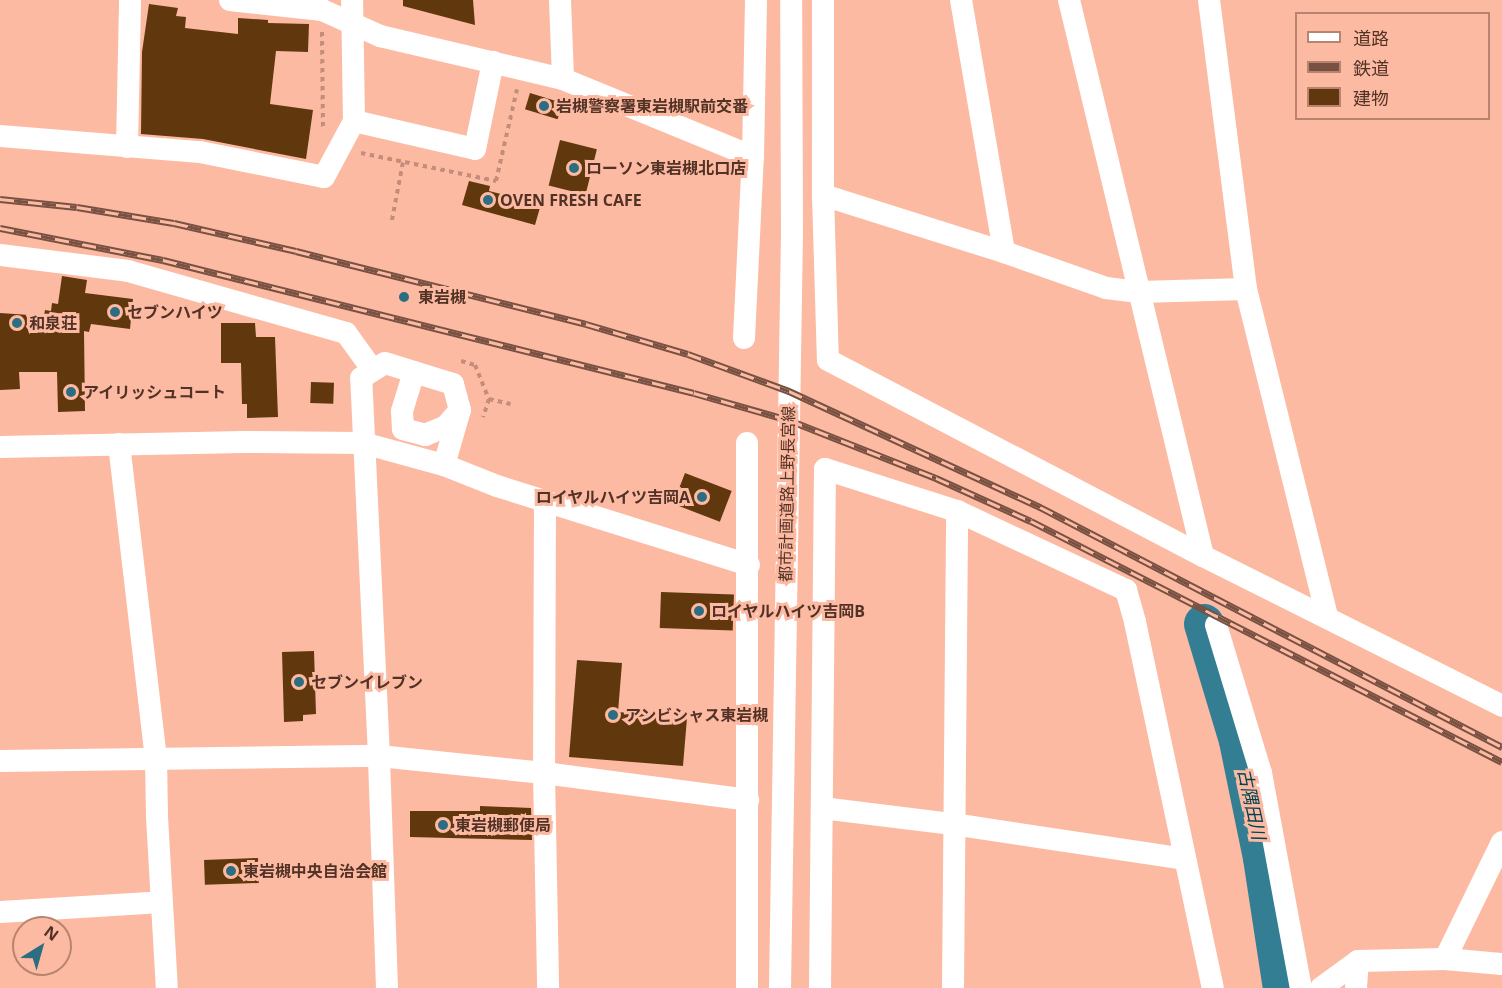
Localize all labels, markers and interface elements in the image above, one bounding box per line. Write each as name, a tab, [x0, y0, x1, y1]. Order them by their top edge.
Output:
legend	[1295, 12, 1490, 120]
text: 道路	[1353, 26, 1389, 50]
text: 鉄道	[1353, 56, 1389, 80]
text: 建物	[1353, 86, 1389, 110]
place label: 岩槻警察署東岩槻駅前交番	[556, 96, 748, 116]
marker: 岩槻警察署東岩槻駅前交番	[537, 99, 551, 113]
place label: ローソン東岩槻北口店	[586, 158, 746, 178]
marker: ローソン東岩槻北口店	[567, 161, 581, 175]
place label: OVEN FRESH CAFE	[500, 190, 642, 210]
marker: OVEN FRESH CAFE	[481, 193, 495, 207]
place label: 東岩槻	[418, 287, 466, 307]
marker: 東岩槻	[395, 288, 413, 306]
place label: セブンハイツ	[127, 302, 223, 322]
marker: セブンハイツ	[108, 305, 122, 319]
place label: 和泉荘	[29, 313, 77, 333]
marker: 和泉荘	[10, 316, 24, 330]
place label: アイリッシュコート	[83, 382, 227, 402]
marker: アイリッシュコート	[64, 385, 78, 399]
street label: 都市計画道路上野長宮線	[776, 406, 798, 582]
place label: ロイヤルハイツ吉岡A	[535, 487, 690, 507]
marker: ロイヤルハイツ吉岡A	[695, 490, 709, 504]
place label: ロイヤルハイツ吉岡B	[711, 601, 866, 621]
marker: ロイヤルハイツ吉岡B	[692, 604, 706, 618]
place label: セブンイレブン	[311, 672, 423, 692]
marker: セブンイレブン	[292, 675, 306, 689]
place label: アンビシャス東岩槻	[625, 705, 769, 725]
marker: アンビシャス東岩槻	[606, 708, 620, 722]
water label: 古隅田川	[1234, 767, 1270, 841]
place label: 東岩槻郵便局	[455, 815, 551, 835]
marker: 東岩槻郵便局	[436, 818, 450, 832]
place label: 東岩槻中央自治会館	[243, 861, 387, 881]
marker: 東岩槻中央自治会館	[224, 864, 238, 878]
north arrow	[12, 916, 72, 976]
text: N	[40, 921, 63, 946]

